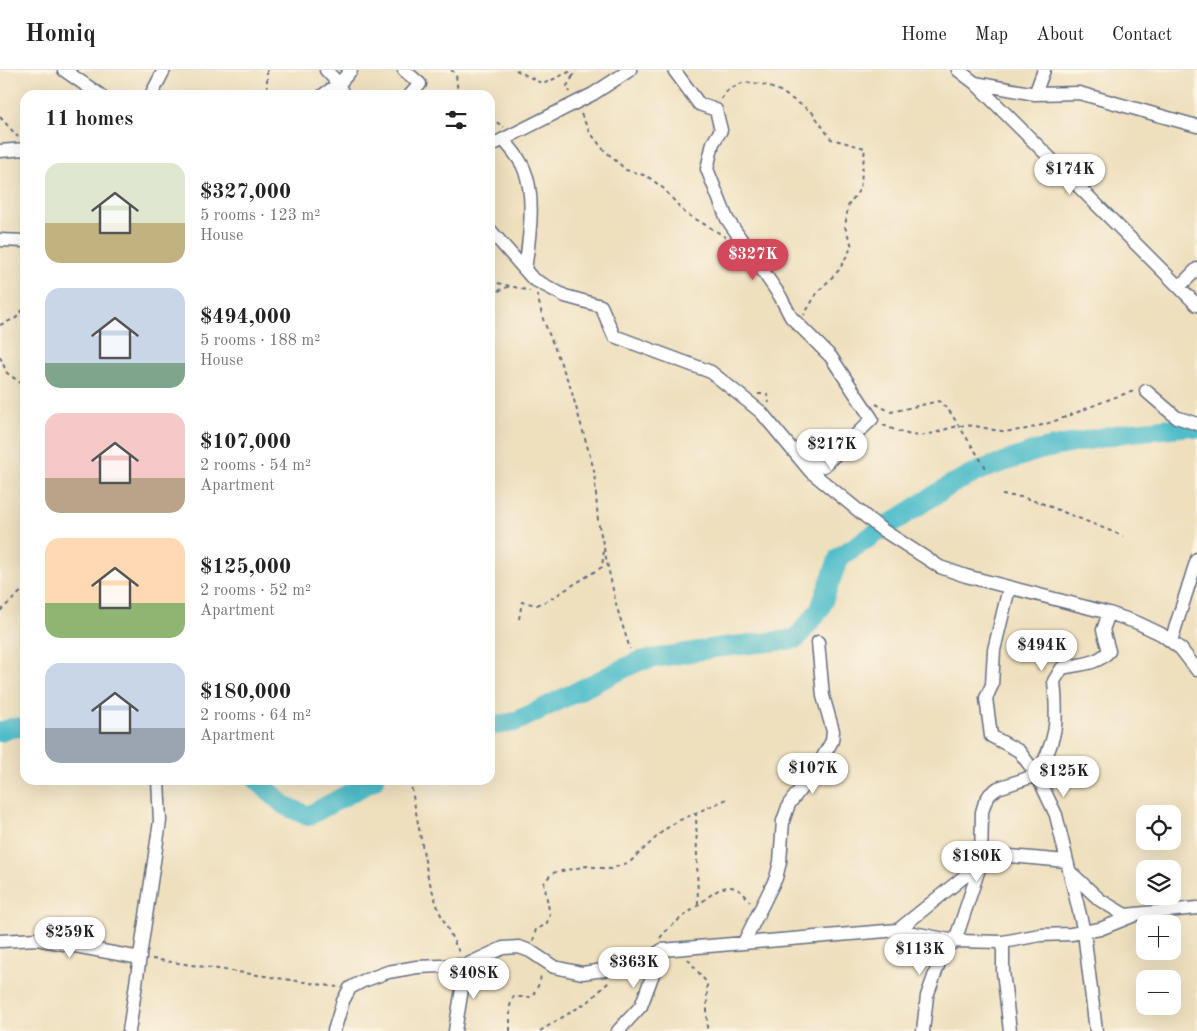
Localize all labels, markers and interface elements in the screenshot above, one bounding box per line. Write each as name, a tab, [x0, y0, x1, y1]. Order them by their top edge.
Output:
text: Homiq	[25, 23, 96, 47]
text: Home	[901, 26, 947, 44]
text: Map	[975, 26, 1008, 44]
text: About	[1036, 26, 1084, 44]
text: Contact	[1112, 26, 1172, 44]
icon: filters	[442, 106, 470, 134]
text: 11 homes	[45, 109, 133, 130]
pin: $174K	[1035, 154, 1105, 196]
text: $174K	[1045, 162, 1095, 178]
text: $327,000	[200, 182, 291, 203]
icon: home	[85, 183, 145, 243]
text: 5 rooms · 123 m²	[200, 208, 320, 224]
text: House	[200, 228, 243, 244]
pin: $327K	[718, 238, 788, 281]
text: $327K	[728, 247, 778, 263]
text: $494,000	[200, 307, 291, 328]
icon: home	[85, 308, 145, 368]
text: 5 rooms · 188 m²	[200, 333, 320, 349]
text: House	[200, 353, 243, 369]
pin: $217K	[797, 428, 867, 471]
text: $107,000	[200, 432, 291, 453]
icon: home	[85, 433, 145, 493]
text: $217K	[807, 437, 857, 453]
text: 2 rooms · 54 m²	[200, 458, 311, 474]
text: Apartment	[200, 478, 275, 494]
text: $125,000	[200, 557, 291, 578]
icon: home	[85, 558, 145, 618]
text: 2 rooms · 52 m²	[200, 583, 311, 599]
text: Apartment	[200, 603, 275, 619]
pin: $494K	[1007, 630, 1077, 672]
text: $494K	[1017, 638, 1067, 654]
text: $180,000	[200, 682, 291, 703]
icon: home	[85, 683, 145, 743]
text: 2 rooms · 64 m²	[200, 708, 311, 724]
text: Apartment	[200, 728, 275, 744]
pin: $107K	[778, 752, 848, 795]
pin: $125K	[1029, 756, 1099, 798]
text: $107K	[788, 761, 838, 777]
text: $125K	[1039, 764, 1089, 780]
map controls	[1136, 805, 1181, 1015]
button: locate	[1136, 805, 1181, 850]
pin: $180K	[942, 840, 1012, 883]
text: $180K	[952, 849, 1002, 865]
button: layers	[1136, 860, 1181, 905]
button: +	[1136, 915, 1181, 960]
pin: $259K	[35, 916, 105, 959]
text: $259K	[45, 925, 95, 941]
pin: $113K	[885, 934, 955, 976]
text: $113K	[895, 942, 945, 958]
pin: $363K	[599, 946, 669, 989]
text: $363K	[609, 955, 659, 971]
pin: $408K	[439, 958, 509, 1000]
text: $408K	[449, 966, 499, 982]
button: −	[1136, 970, 1181, 1015]

